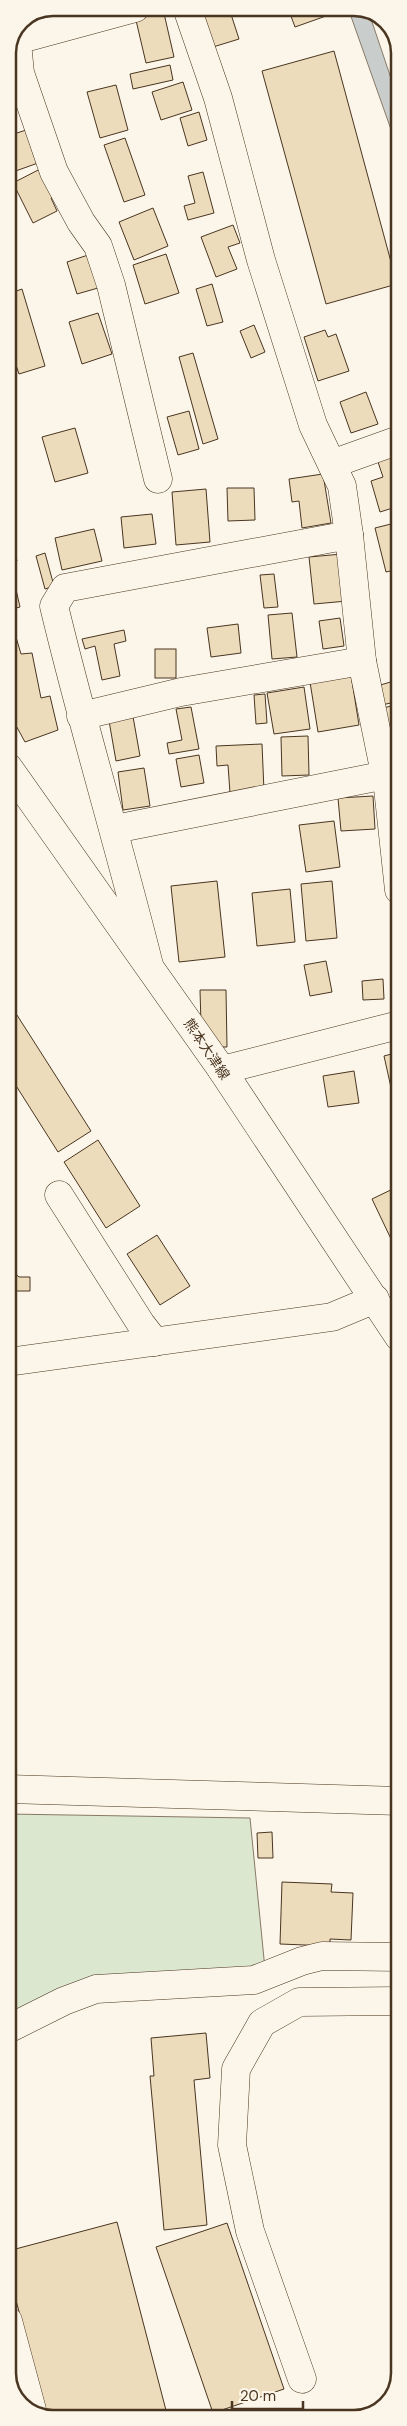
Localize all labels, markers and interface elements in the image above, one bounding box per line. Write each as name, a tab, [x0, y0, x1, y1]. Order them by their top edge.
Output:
street label: 熊本大津線	[180, 1015, 234, 1083]
scale bar	[232, 2378, 303, 2410]
text: 20 m	[240, 2386, 276, 2406]

